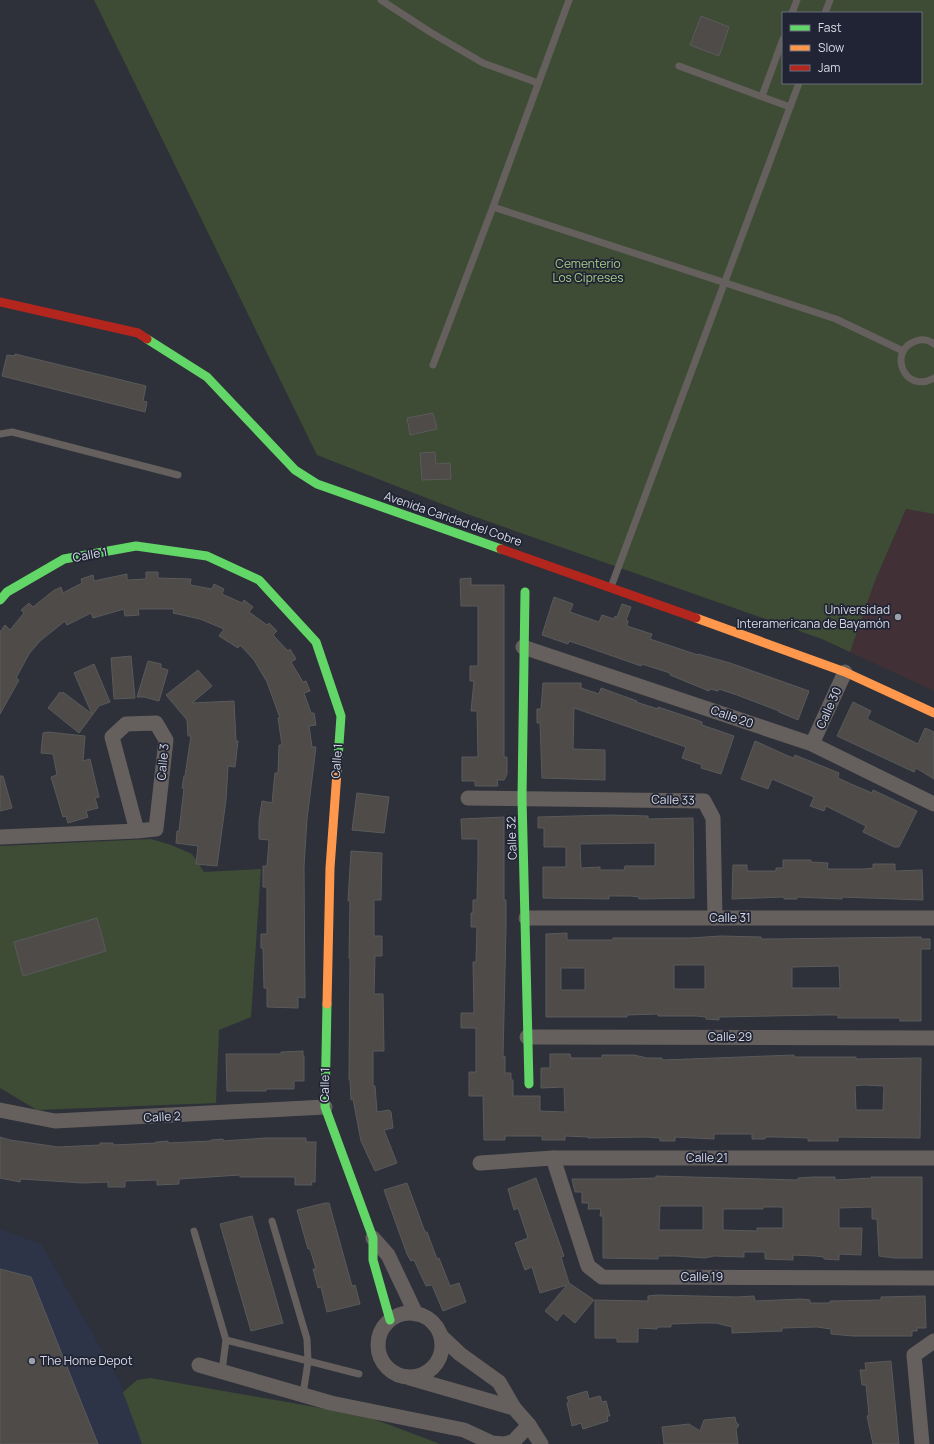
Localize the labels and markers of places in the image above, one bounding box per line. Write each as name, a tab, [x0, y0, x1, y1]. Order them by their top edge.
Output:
place label: Universidad Interamericana de Bayamón	[737, 601, 890, 632]
marker: Universidad Interamericana de Bayamón	[893, 612, 903, 622]
place label: The Home Depot	[40, 1352, 133, 1369]
marker: The Home Depot	[27, 1356, 37, 1366]

